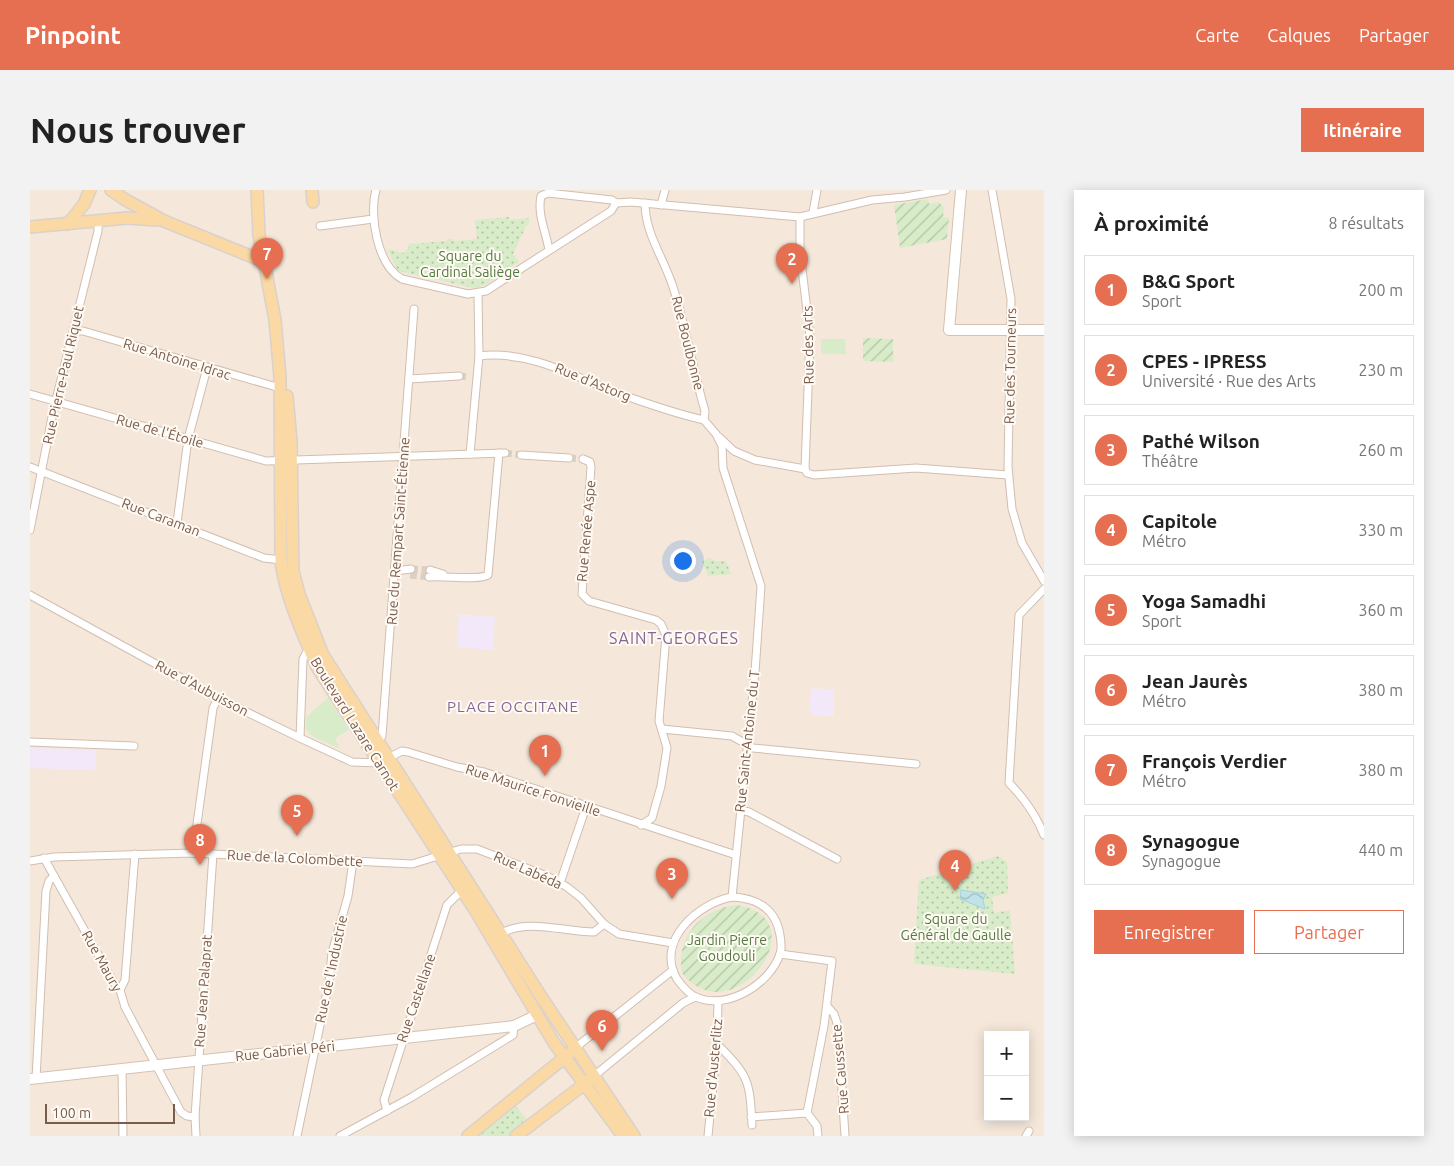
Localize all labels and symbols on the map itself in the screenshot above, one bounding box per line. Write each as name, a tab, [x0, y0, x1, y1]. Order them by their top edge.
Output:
pin: 7	[251, 238, 283, 279]
pin: 2	[776, 243, 808, 284]
park label: Square du Cardinal Saliège	[420, 248, 520, 280]
street label: Rue Boulbonne	[669, 294, 707, 392]
street label: Rue Pierre-Paul Riquet	[39, 304, 87, 446]
street label: Rue des Arts	[799, 305, 817, 385]
street label: Rue des Tourneurs	[1001, 308, 1019, 424]
street label: Rue Antoine Idrac	[121, 335, 233, 383]
street label: Rue d'Astorg	[553, 359, 633, 405]
street label: Rue de l'Étoile	[114, 410, 206, 451]
street label: Rue du Rempart Saint-Étienne	[382, 436, 413, 625]
street label: Rue Renée Aspe	[574, 479, 598, 583]
street label: Rue Caraman	[119, 495, 203, 539]
your location	[670, 548, 696, 574]
district label: SAINT-GEORGES	[609, 629, 739, 647]
street label: Boulevard Lazare Carnot	[307, 654, 403, 794]
street label: Rue d'Aubuisson	[153, 657, 251, 719]
street label: Rue Saint-Antoine du T	[732, 669, 762, 813]
district label: PLACE OCCITANE	[447, 698, 579, 715]
pin: 1	[529, 735, 561, 776]
street label: Rue Maurice Fonvieille	[463, 761, 603, 819]
pin: 5	[281, 795, 313, 836]
pin: 8	[184, 824, 216, 865]
street label: Rue de la Colombette	[227, 846, 363, 870]
street label: Rue Labéda	[491, 848, 565, 892]
pin: 4	[939, 850, 971, 891]
pin: 3	[656, 858, 688, 899]
park label: Square du Général de Gaulle	[901, 911, 1011, 943]
street label: Rue de l'Industrie	[312, 914, 350, 1024]
street label: Rue Maury	[79, 928, 125, 995]
park label: Jardin Pierre Goudouli	[687, 932, 767, 964]
street label: Rue Jean Palaprat	[191, 934, 215, 1048]
street label: Rue Castellane	[393, 951, 439, 1045]
pin: 6	[586, 1010, 618, 1051]
street label: Rue d'Austerlitz	[701, 1018, 725, 1118]
street label: Rue Caussette	[828, 1023, 852, 1115]
street label: Rue Gabriel Péri	[234, 1038, 336, 1064]
scale bar	[45, 1101, 175, 1124]

